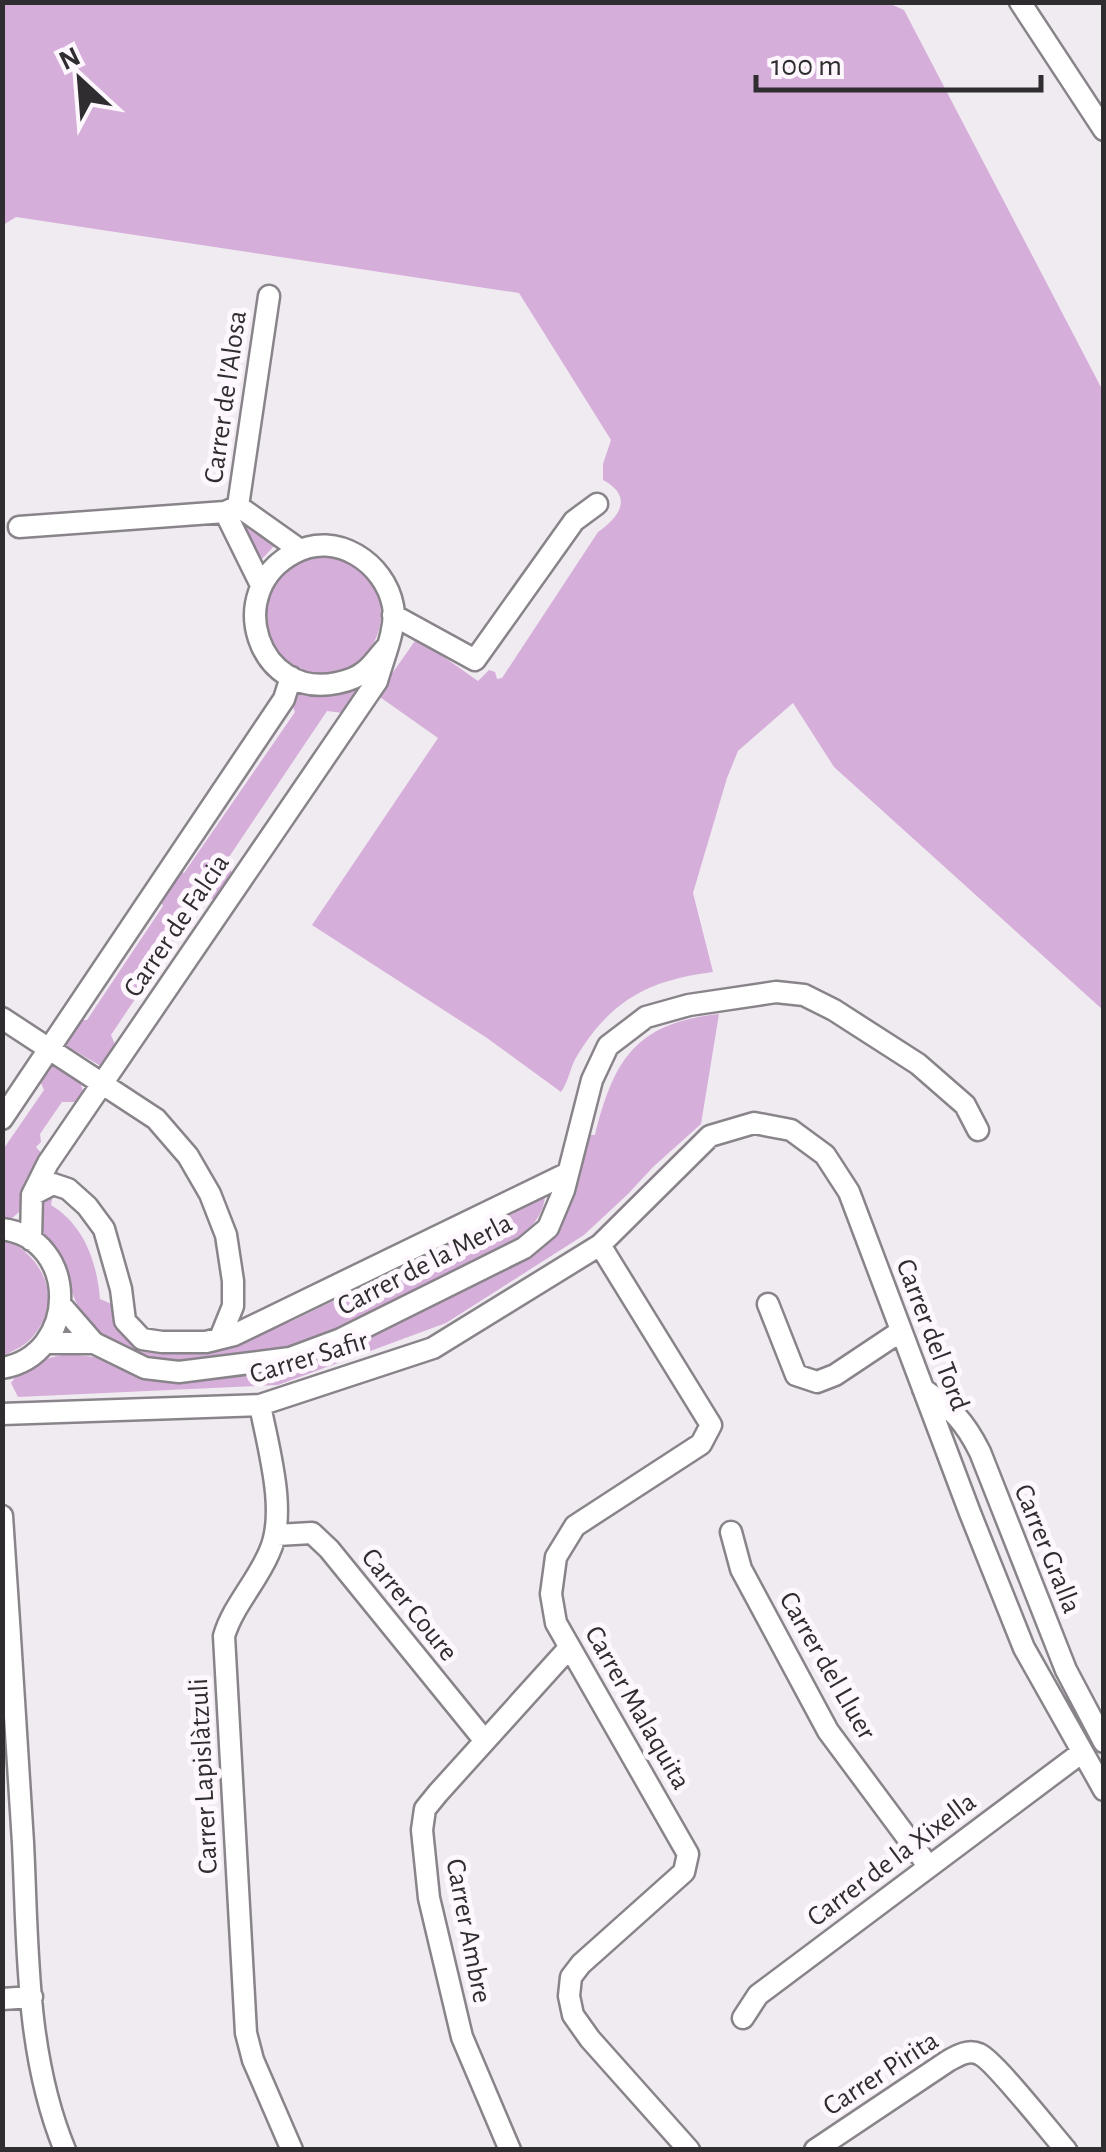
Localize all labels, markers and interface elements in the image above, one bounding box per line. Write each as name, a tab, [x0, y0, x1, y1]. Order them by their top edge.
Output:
north arrow	[30, 30, 130, 130]
scale bar	[756, 30, 1041, 92]
text: N	[55, 42, 85, 76]
text: 100 m	[771, 51, 842, 81]
street label: Carrer de l'Alosa	[200, 309, 252, 485]
street label: Carrer de Falcia	[119, 849, 235, 1002]
street label: Carrer de la Merla	[333, 1209, 517, 1321]
street label: Carrer del Tord	[890, 1255, 974, 1415]
street label: Carrer Safir	[247, 1327, 371, 1389]
street label: Carrer Gralla	[1008, 1480, 1086, 1618]
street label: Carrer Coure	[355, 1544, 463, 1666]
street label: Carrer del Lluer	[773, 1587, 881, 1745]
street label: Carrer Malaquita	[579, 1621, 695, 1795]
street label: Carrer Lapislàtzuli	[185, 1677, 223, 1875]
street label: Carrer de la Xixella	[802, 1788, 982, 1932]
street label: Carrer Ambre	[440, 1857, 496, 2005]
street label: Carrer Pirita	[818, 2027, 944, 2121]

